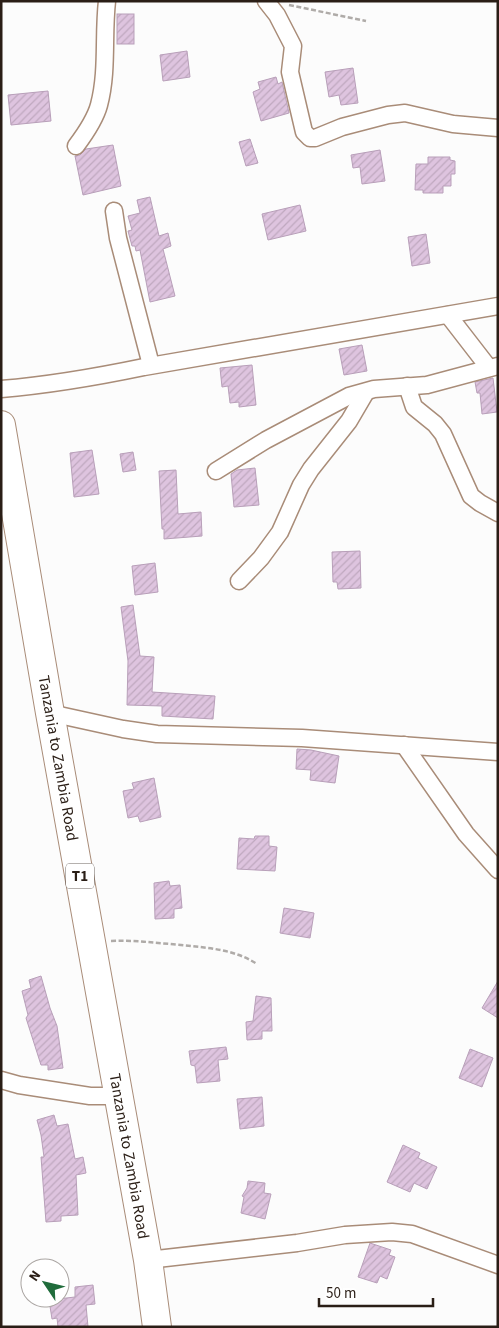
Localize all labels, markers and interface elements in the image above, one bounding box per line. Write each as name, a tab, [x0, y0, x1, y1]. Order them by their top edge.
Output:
street label: Tanzania to Zambia Road	[33, 674, 83, 843]
road number: T1	[66, 864, 94, 888]
street label: Tanzania to Zambia Road	[104, 1072, 154, 1241]
north arrow	[20, 1258, 70, 1308]
text: N	[24, 1267, 46, 1286]
scale bar	[319, 1276, 433, 1308]
text: 50 m	[326, 1283, 356, 1304]

